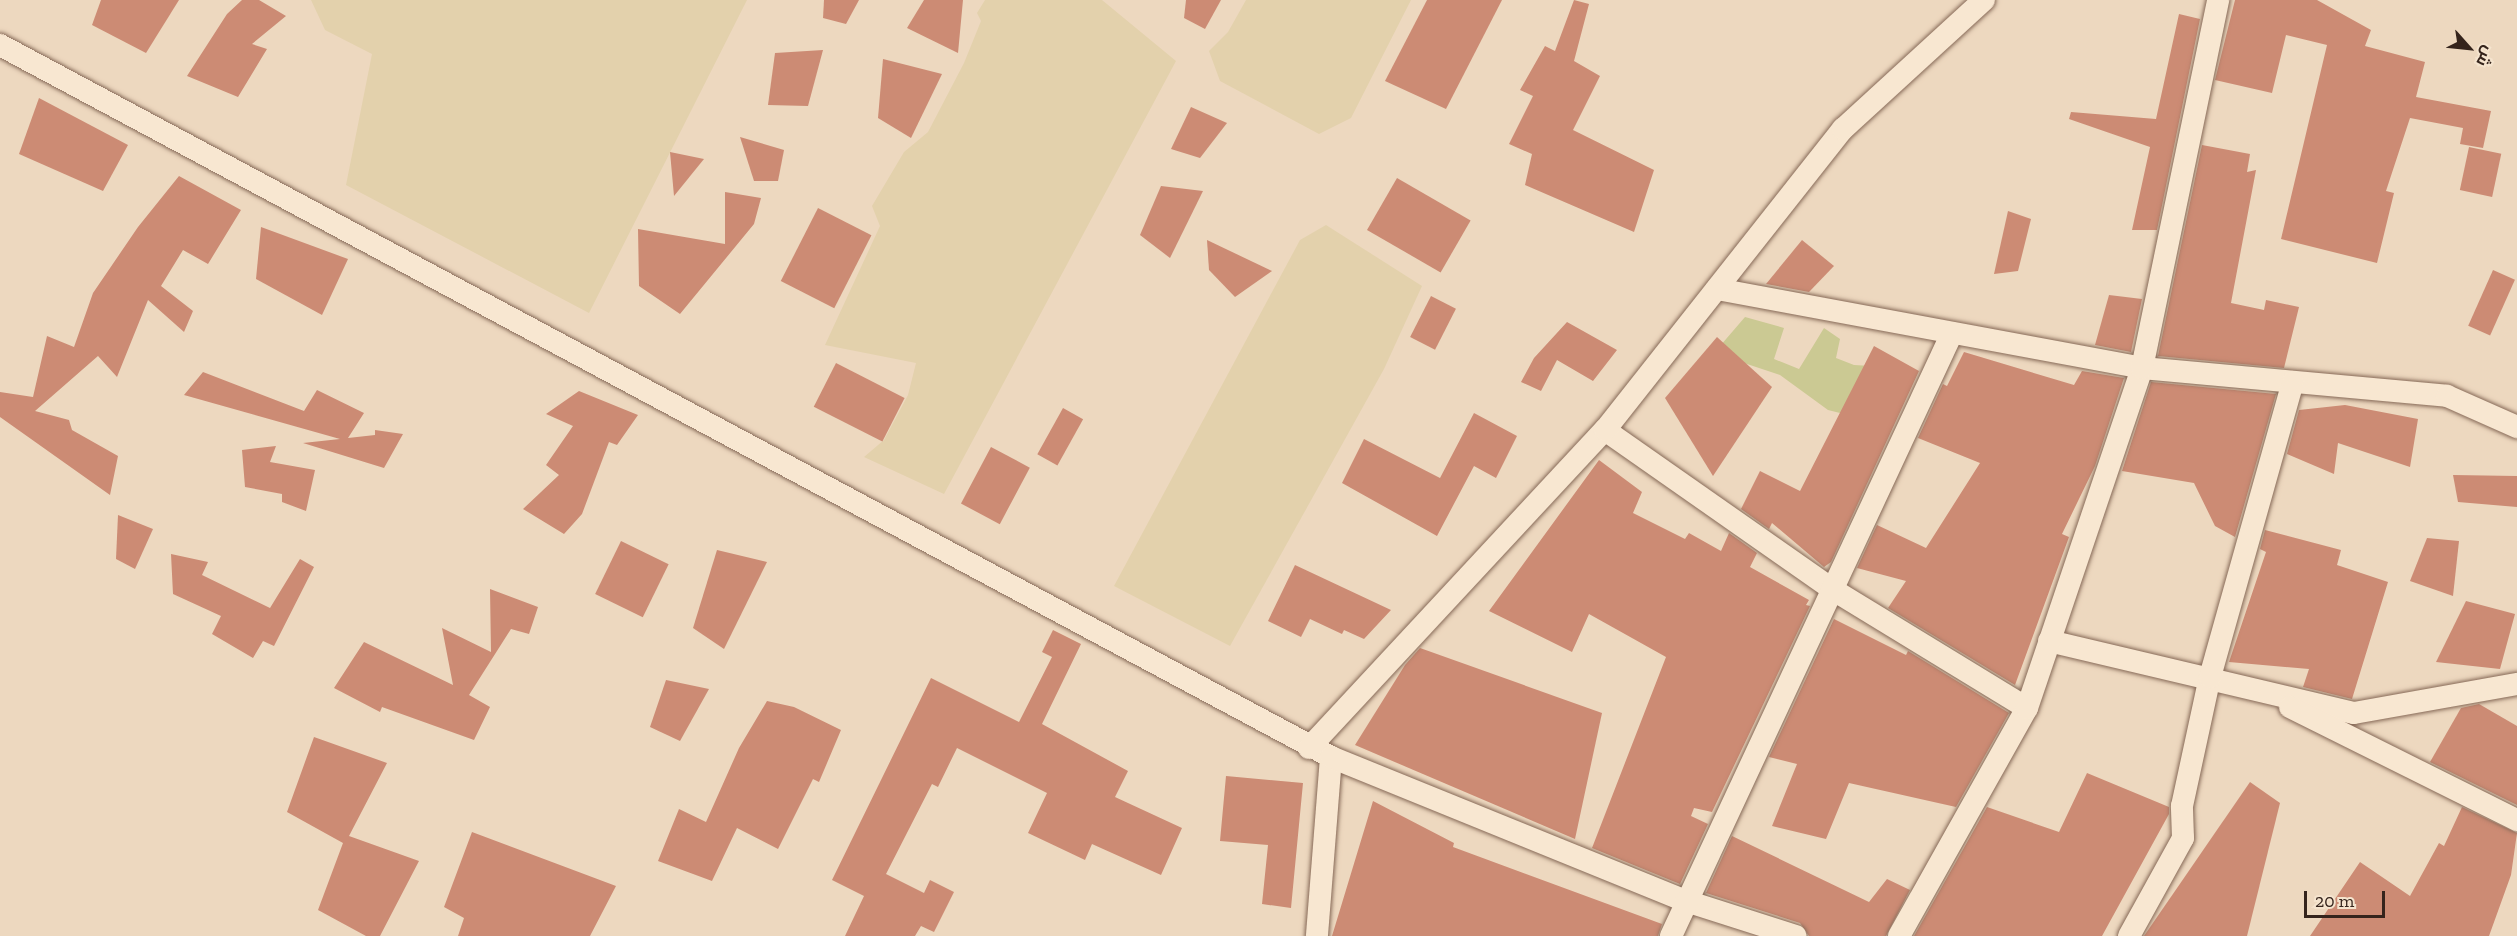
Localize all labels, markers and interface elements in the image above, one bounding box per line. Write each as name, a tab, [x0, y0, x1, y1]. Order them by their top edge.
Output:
north arrow	[2439, 18, 2499, 78]
text: ش	[2472, 43, 2499, 70]
scale bar	[2307, 879, 2388, 917]
text: 20 m	[2315, 890, 2354, 912]

